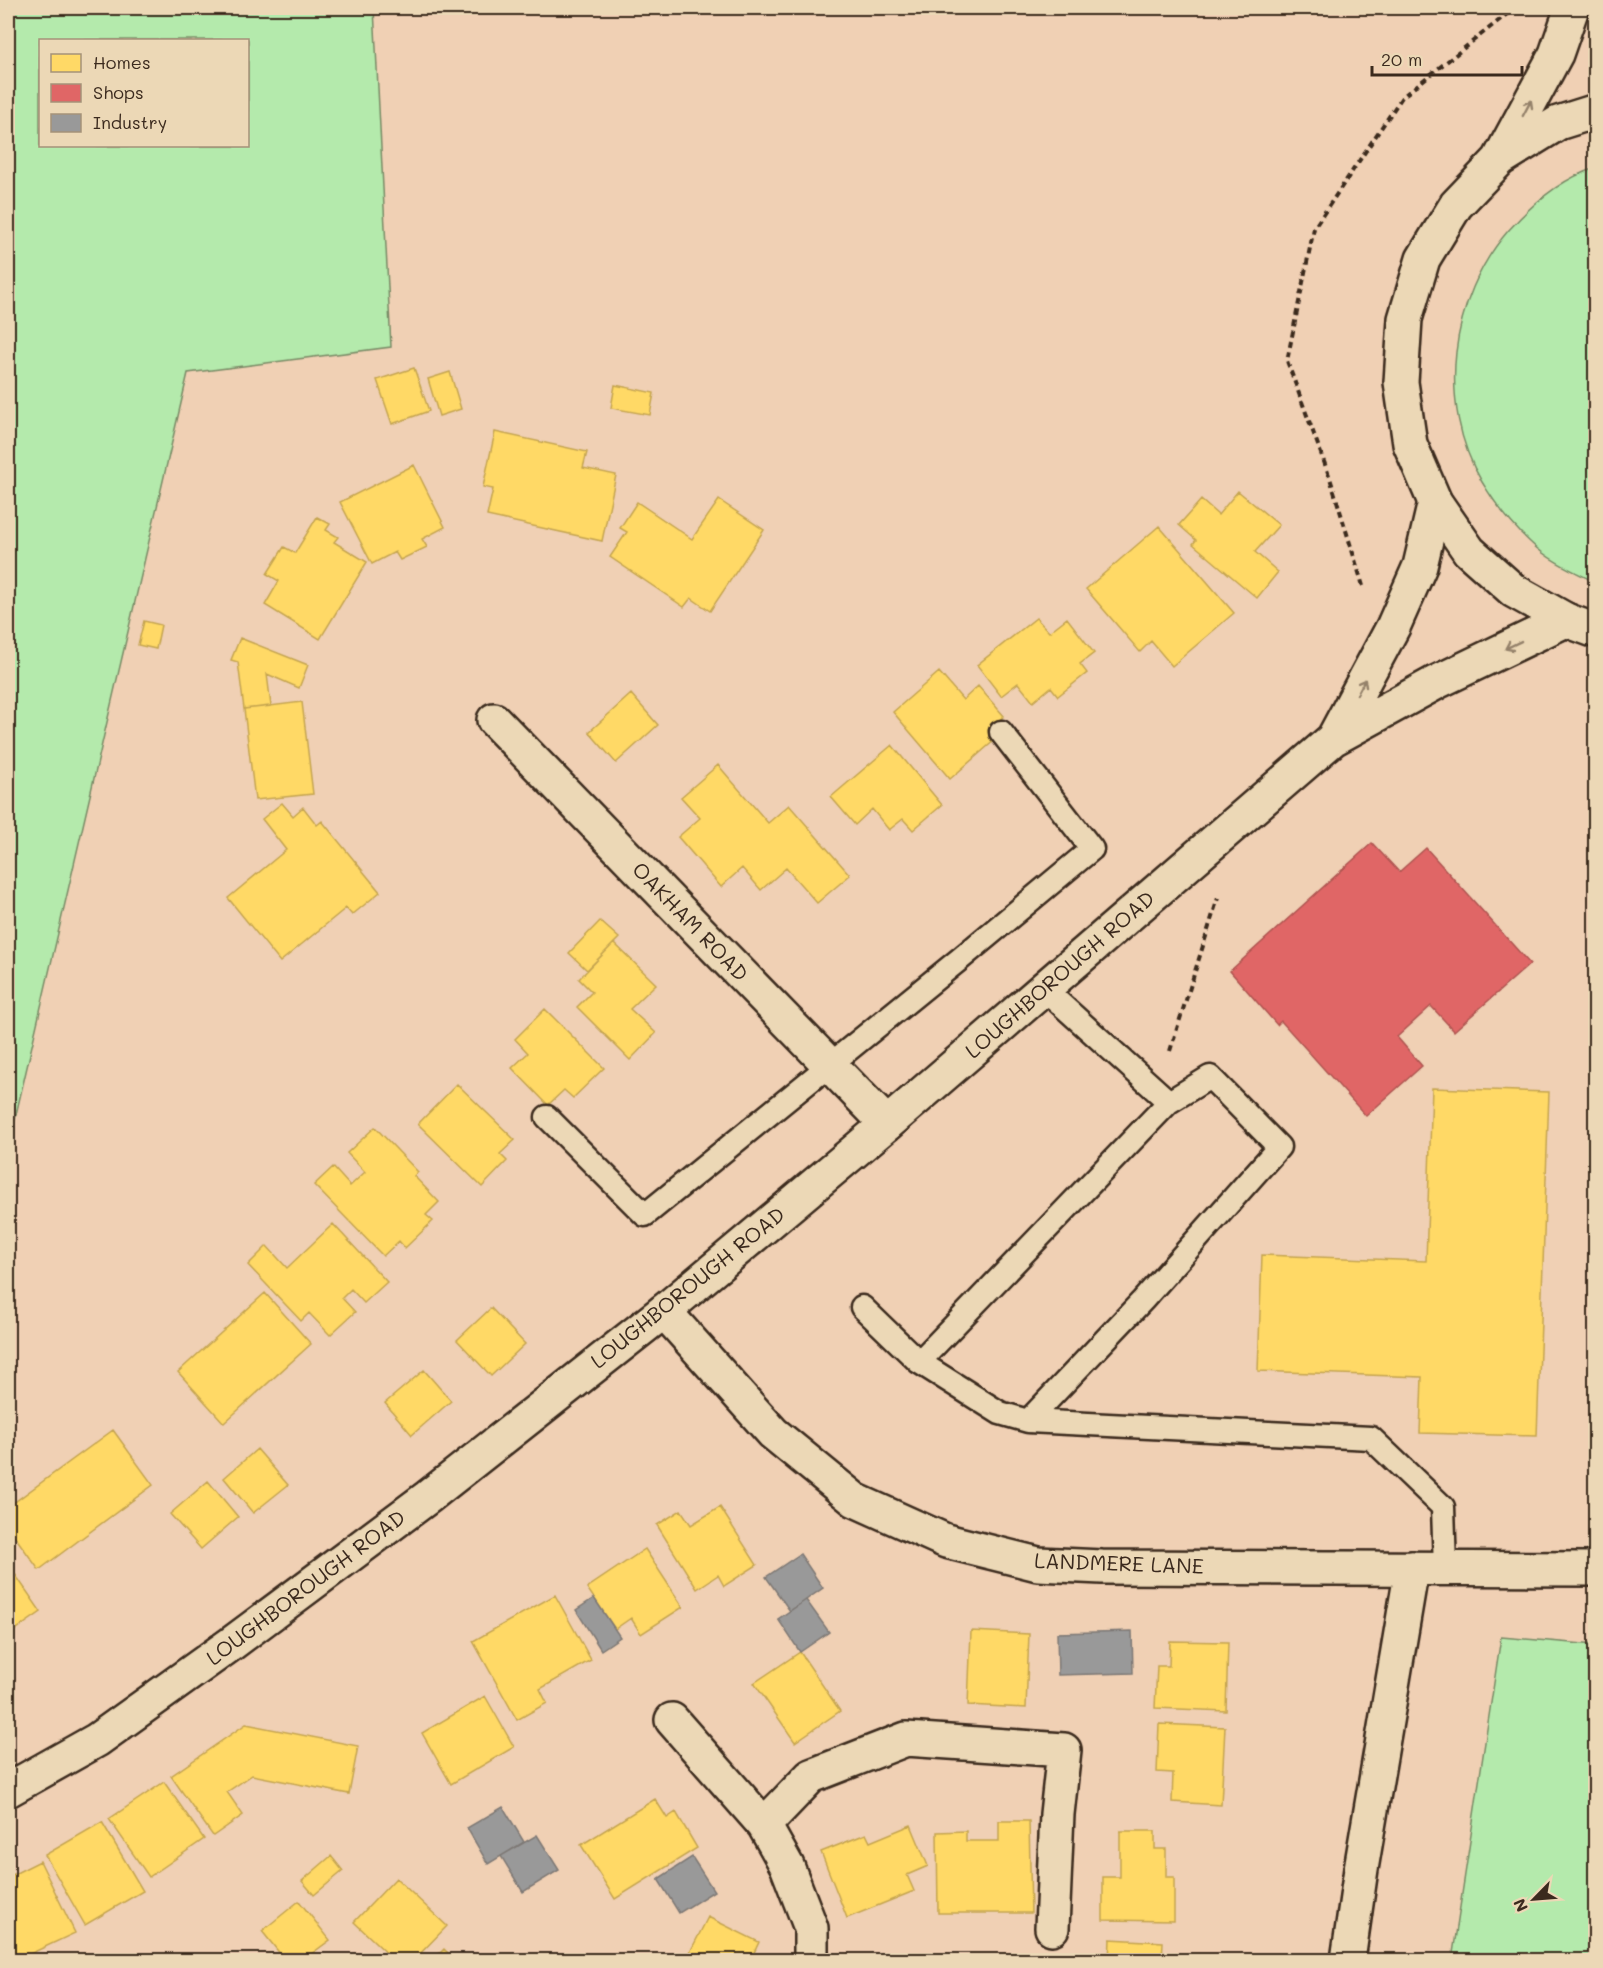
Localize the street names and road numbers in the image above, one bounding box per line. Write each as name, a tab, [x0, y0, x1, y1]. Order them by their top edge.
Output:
street label: OAKHAM ROAD	[627, 855, 755, 986]
street label: LOUGHBOROUGH ROAD	[959, 884, 1159, 1064]
street label: LOUGHBOROUGH ROAD	[584, 1200, 790, 1374]
street label: LOUGHBOROUGH ROAD	[200, 1503, 410, 1670]
street label: LANDMERE LANE	[1034, 1546, 1204, 1579]

